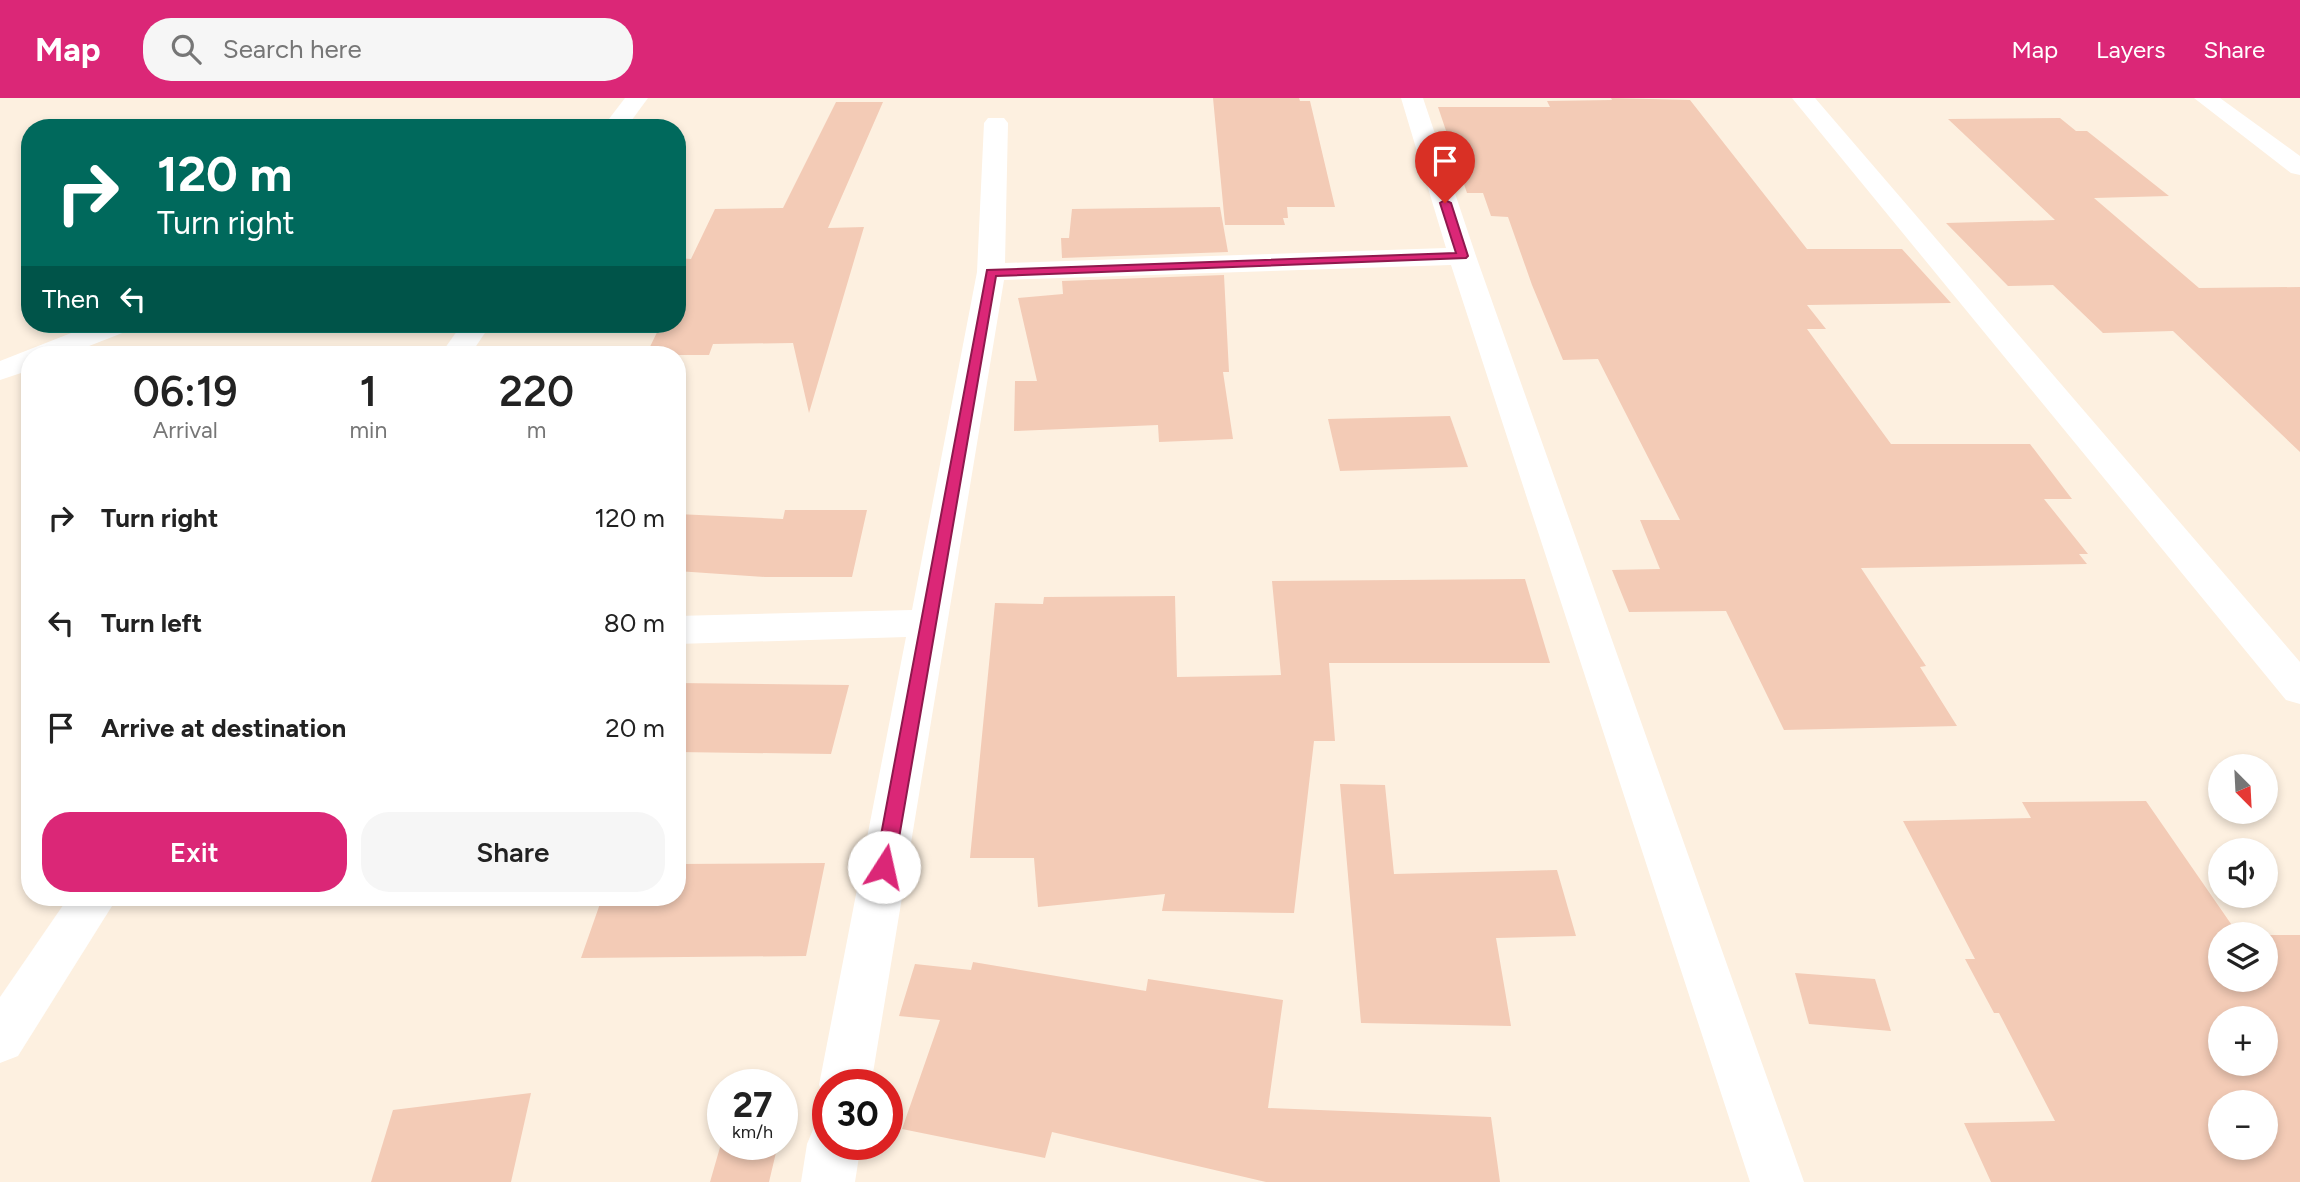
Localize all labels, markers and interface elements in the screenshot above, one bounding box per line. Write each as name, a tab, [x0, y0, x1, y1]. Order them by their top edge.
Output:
search box	[143, 18, 633, 81]
text: Map	[35, 30, 101, 69]
icon: search	[167, 30, 205, 68]
text: Search here	[223, 33, 362, 65]
text: Map	[2011, 35, 2058, 64]
text: Layers	[2096, 35, 2165, 64]
text: Share	[2203, 35, 2265, 64]
pin	[1415, 131, 1475, 203]
icon: arrive	[1426, 142, 1464, 180]
text: 120 m	[157, 144, 292, 203]
icon: right	[42, 147, 133, 238]
text: Turn right	[157, 204, 295, 242]
icon: left	[114, 280, 152, 318]
text: Then	[42, 283, 100, 315]
text: 06:19	[133, 366, 238, 417]
text: 1	[360, 366, 377, 417]
text: 220	[499, 366, 574, 417]
text: Arrival	[153, 416, 218, 444]
text: min	[349, 416, 387, 444]
text: m	[527, 416, 546, 444]
icon: right	[42, 499, 80, 537]
text: Turn right	[101, 502, 218, 534]
text: 120 m	[595, 502, 665, 534]
icon: left	[42, 604, 80, 642]
text: Turn left	[101, 607, 202, 639]
text: 80 m	[604, 607, 665, 639]
icon: arrive	[42, 709, 80, 747]
text: Arrive at destination	[101, 712, 346, 744]
text: 20 m	[605, 712, 665, 744]
north arrow	[2208, 754, 2278, 824]
map controls	[2208, 754, 2278, 1160]
button: Exit	[42, 812, 347, 892]
button: Share	[361, 812, 665, 892]
position arrow	[847, 830, 921, 904]
button: sound	[2208, 838, 2278, 908]
button: layers	[2208, 922, 2278, 992]
button: +	[2208, 1006, 2278, 1076]
speed limit sign: 30	[812, 1069, 903, 1160]
text: 27	[733, 1084, 772, 1126]
button: −	[2208, 1090, 2278, 1160]
text: km/h	[732, 1121, 773, 1143]

